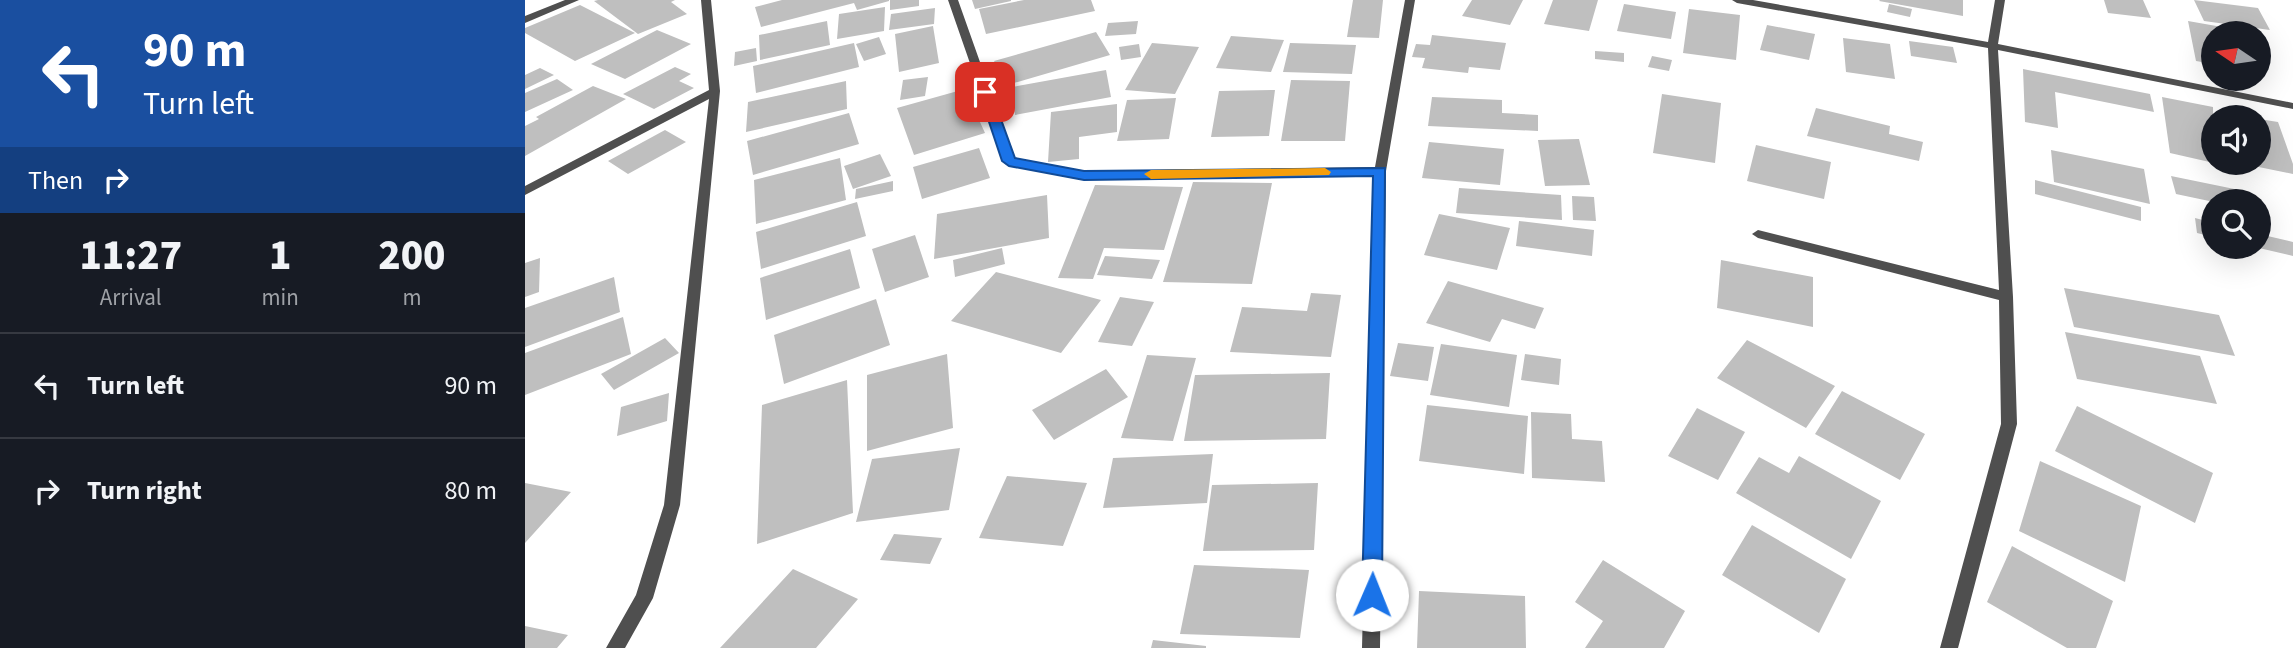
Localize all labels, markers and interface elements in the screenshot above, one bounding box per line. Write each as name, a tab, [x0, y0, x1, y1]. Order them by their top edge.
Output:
text: 90 m	[143, 16, 247, 86]
north arrow	[2201, 21, 2271, 91]
map controls	[2201, 21, 2271, 259]
icon: left	[28, 28, 119, 119]
pin	[955, 62, 1015, 122]
icon: arrive	[966, 73, 1004, 111]
text: Turn left	[143, 81, 254, 127]
button: sound	[2201, 105, 2271, 175]
icon: right	[97, 161, 135, 199]
text: Then	[28, 162, 83, 199]
button: search	[2201, 189, 2271, 259]
text: 11:27	[79, 226, 182, 286]
text: 1	[269, 226, 291, 286]
text: 200	[378, 226, 446, 286]
text: Arrival	[100, 281, 162, 314]
text: min	[262, 281, 299, 314]
text: m	[402, 281, 421, 314]
icon: left	[28, 367, 66, 405]
text: Turn left	[87, 367, 184, 404]
text: 90 m	[444, 367, 497, 404]
icon: right	[28, 472, 66, 510]
text: Turn right	[87, 472, 202, 509]
text: 80 m	[444, 472, 497, 509]
position arrow	[1335, 558, 1409, 632]

